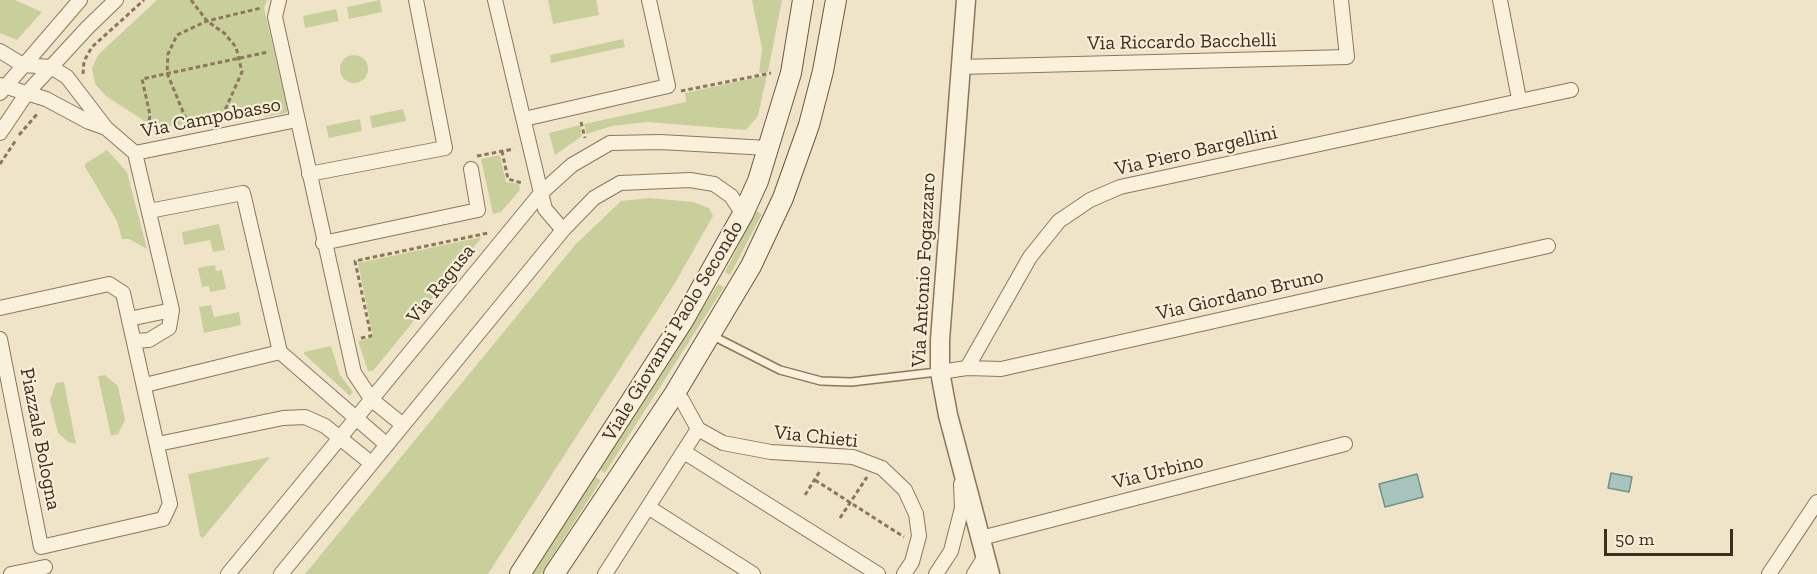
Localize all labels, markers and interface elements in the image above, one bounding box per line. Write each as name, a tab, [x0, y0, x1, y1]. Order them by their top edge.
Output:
street label: Via Riccardo Bacchelli	[1087, 28, 1277, 56]
street label: Via Campobasso	[139, 93, 283, 143]
street label: Via Piero Bargellini	[1113, 121, 1279, 181]
street label: Via Antonio Fogazzaro	[907, 172, 941, 368]
street label: Viale Giovanni Paolo Secondo	[598, 216, 748, 446]
street label: Via Ragusa	[402, 240, 480, 328]
street label: Via Giordano Bruno	[1154, 264, 1326, 326]
street label: Piazzale Bologna	[14, 366, 66, 512]
street label: Via Chieti	[773, 421, 859, 453]
street label: Via Urbino	[1110, 449, 1206, 495]
scale bar	[1607, 517, 1736, 555]
text: 50 m	[1615, 528, 1654, 550]

